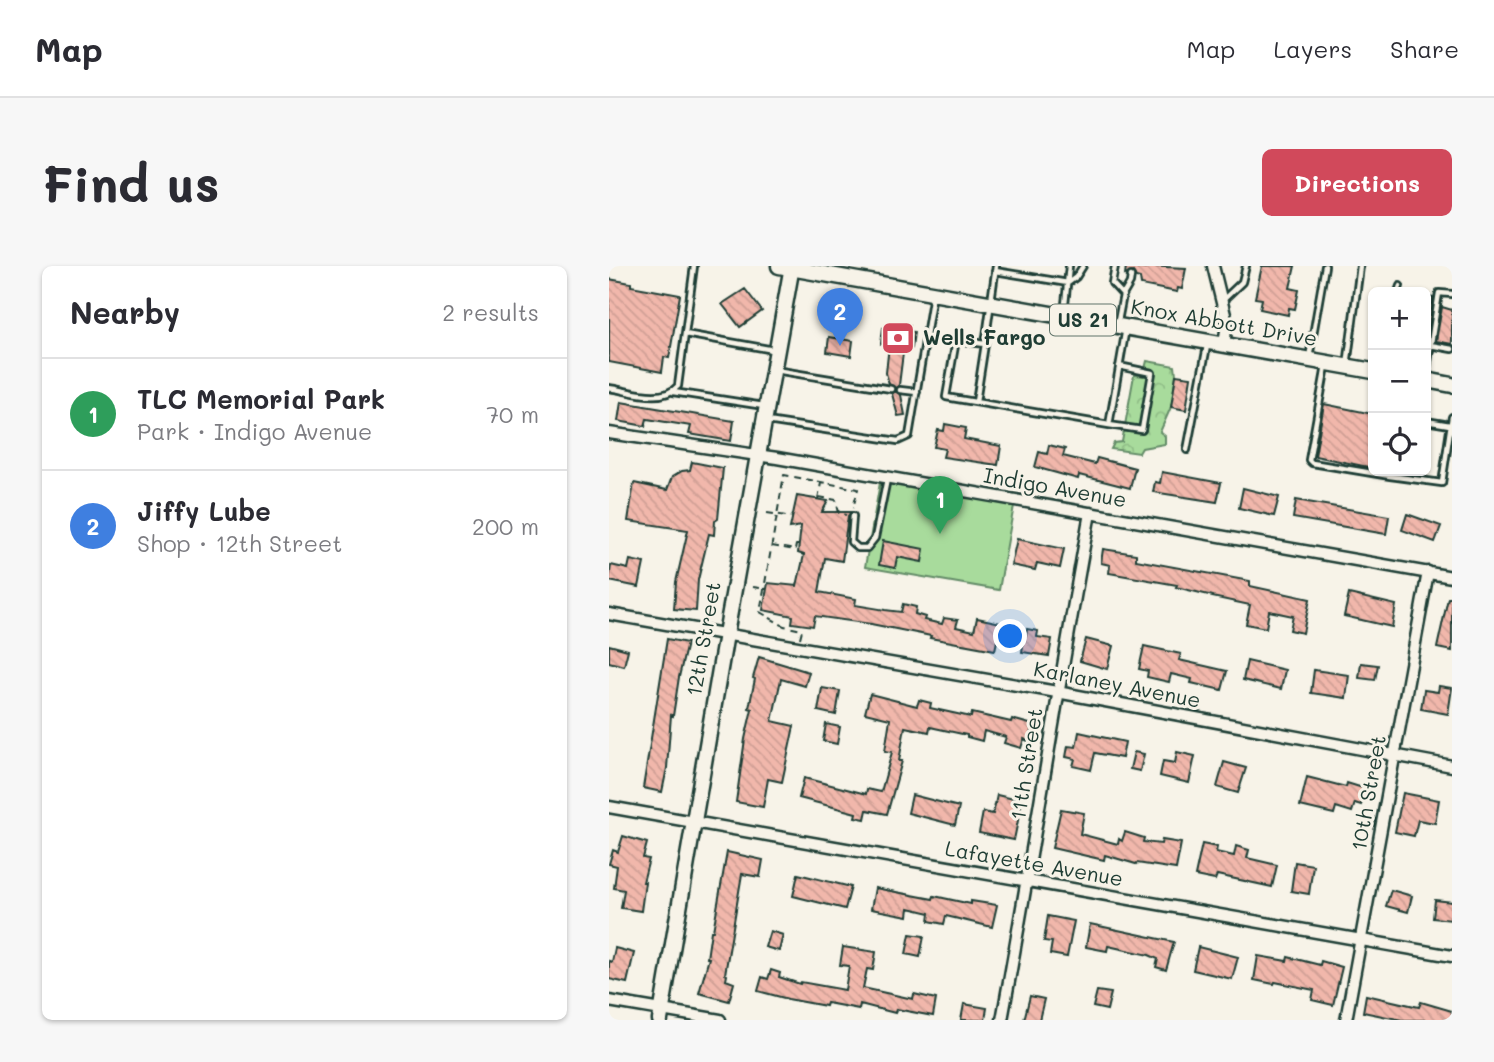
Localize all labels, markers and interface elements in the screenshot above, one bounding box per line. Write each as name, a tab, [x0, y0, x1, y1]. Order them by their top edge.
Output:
text: Map	[35, 27, 103, 70]
text: Map	[1187, 33, 1235, 64]
text: Layers	[1273, 33, 1352, 64]
text: Share	[1390, 33, 1459, 64]
button: Directions	[1262, 149, 1452, 216]
text: Find us	[42, 151, 220, 214]
map controls	[1368, 287, 1431, 476]
button: +	[1368, 287, 1431, 350]
pin: 2	[817, 288, 863, 346]
text: Nearby	[70, 292, 180, 332]
street label: Knox Abbott Drive	[1129, 292, 1320, 351]
text: 2 results	[442, 297, 539, 327]
road number: US 21	[1050, 304, 1116, 336]
bank icon: Wells Fargo	[879, 319, 917, 357]
place label: Wells Fargo	[923, 323, 1046, 350]
button: −	[1368, 350, 1431, 413]
text: TLC Memorial Park	[137, 382, 385, 416]
text: 1	[88, 399, 98, 429]
text: 70 m	[486, 399, 539, 429]
button: locate	[1368, 413, 1431, 476]
text: Park · Indigo Avenue	[137, 416, 372, 446]
street label: Indigo Avenue	[982, 461, 1129, 512]
pin: 1	[917, 476, 963, 534]
text: Jiffy Lube	[137, 494, 271, 528]
text: 2	[87, 511, 99, 541]
text: 200 m	[472, 511, 539, 541]
text: Shop · 12th Street	[137, 528, 342, 558]
street label: 12th Street	[679, 579, 726, 698]
your location	[993, 619, 1027, 653]
street label: Karlaney Avenue	[1031, 654, 1203, 713]
street label: 11th Street	[1003, 706, 1048, 822]
street label: 10th Street	[1344, 733, 1391, 853]
street label: Lafayette Avenue	[943, 834, 1125, 891]

